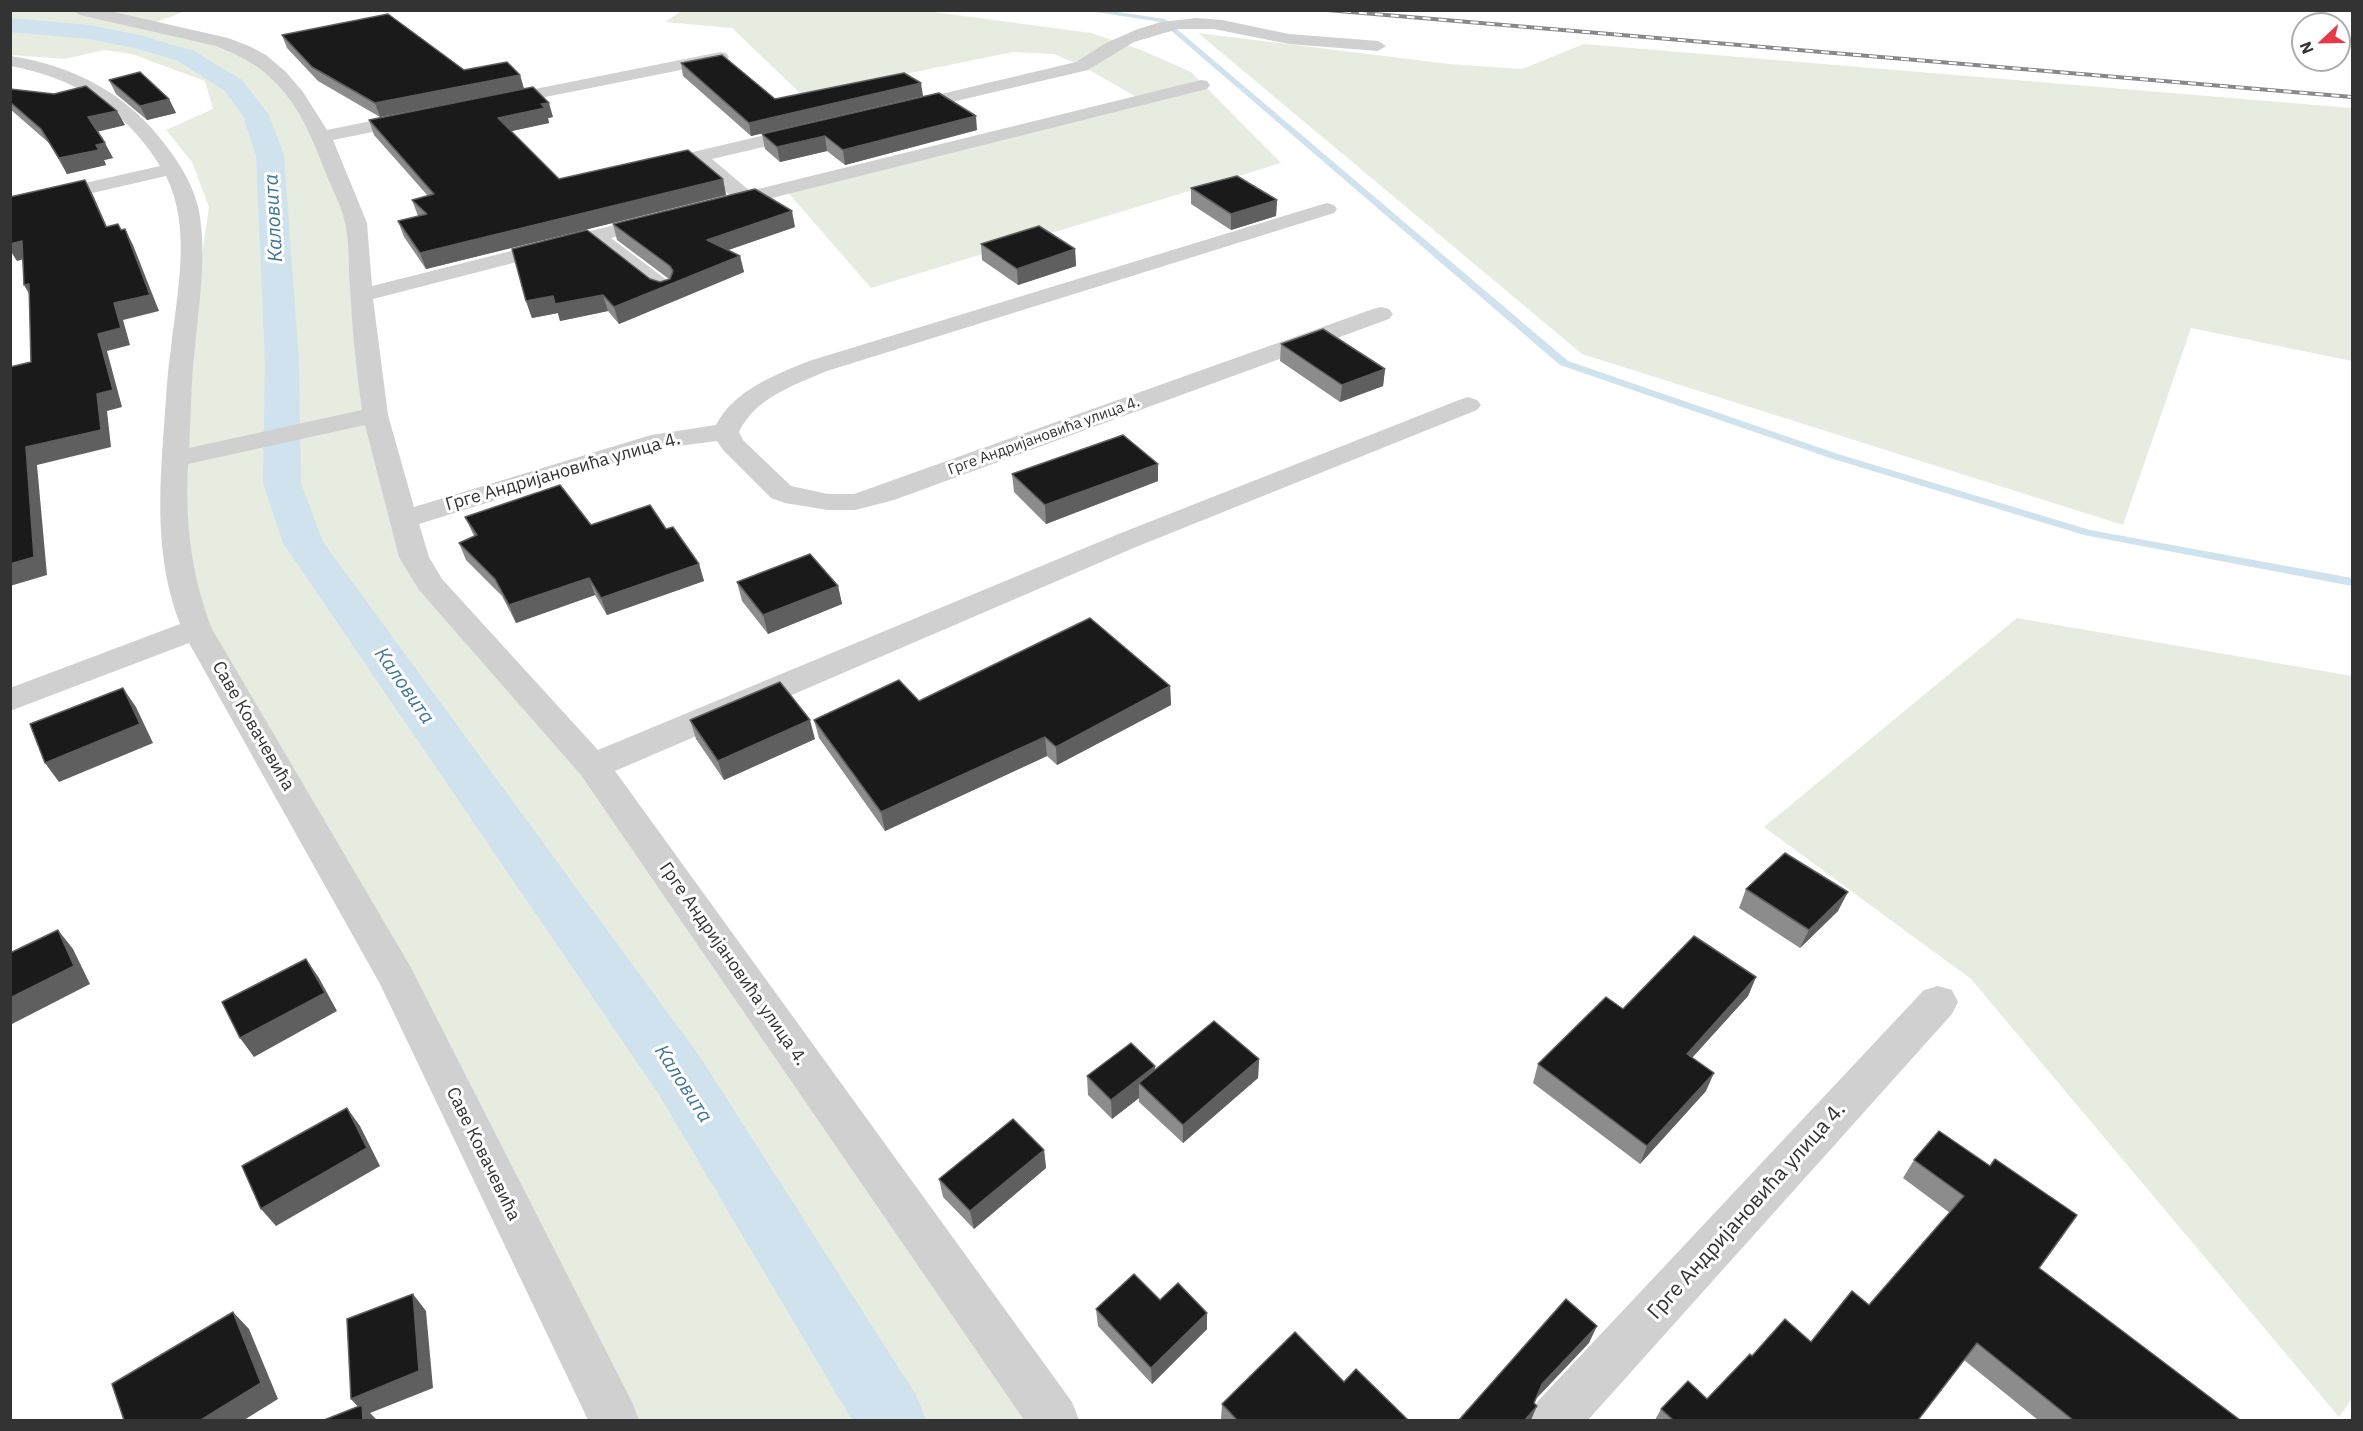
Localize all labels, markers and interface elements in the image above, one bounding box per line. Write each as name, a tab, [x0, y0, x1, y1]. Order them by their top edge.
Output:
north arrow	[2291, 12, 2351, 72]
text: N	[2295, 39, 2318, 57]
water label: Каловита	[260, 173, 288, 263]
street label: Грге Андријановића улица 4.	[946, 393, 1142, 479]
street label: Грге Андријановића улица 4.	[443, 428, 683, 516]
water label: Каловита	[369, 643, 439, 729]
street label: Саве Ковачевића	[207, 657, 299, 795]
street label: Грге Андријановића улица 4.	[654, 858, 812, 1070]
water label: Каловита	[649, 1041, 717, 1127]
street label: Саве Ковачевића	[441, 1084, 525, 1224]
street label: Грге Андријановића улица 4.	[1643, 1097, 1851, 1325]

